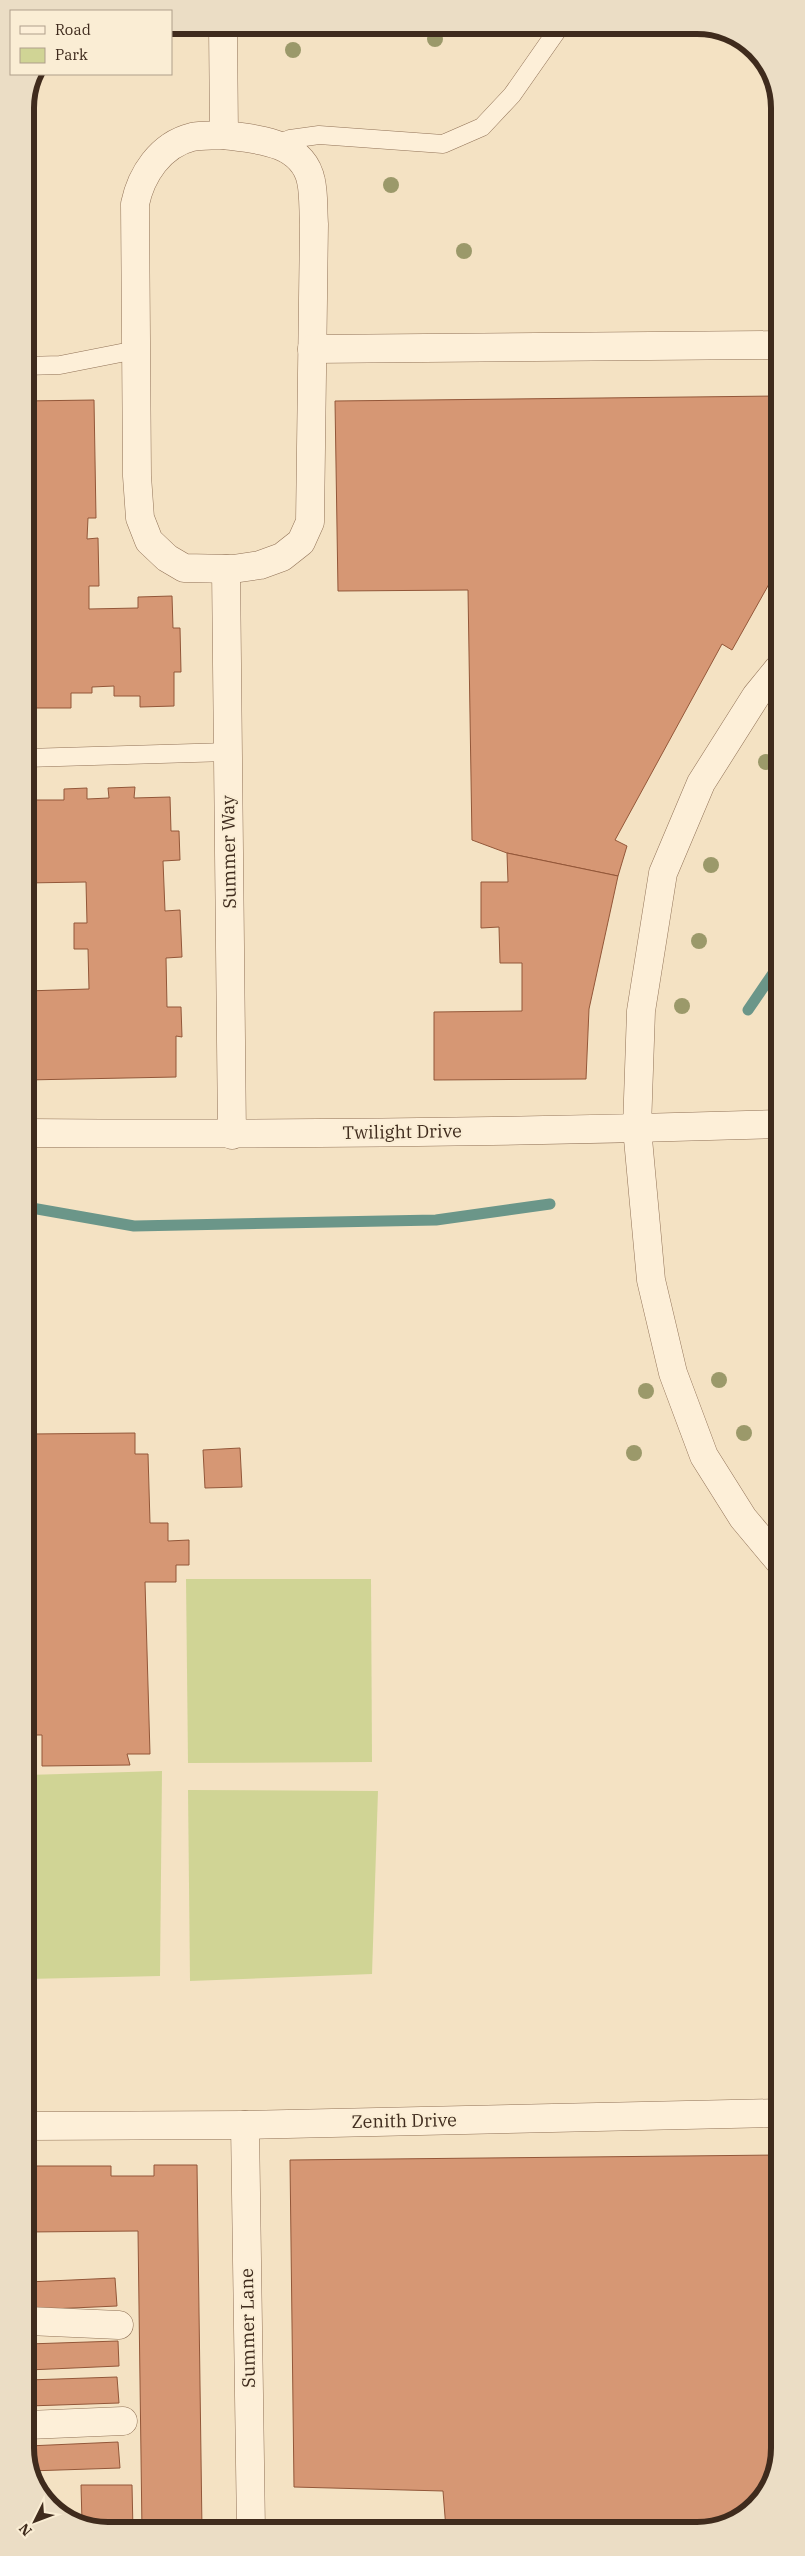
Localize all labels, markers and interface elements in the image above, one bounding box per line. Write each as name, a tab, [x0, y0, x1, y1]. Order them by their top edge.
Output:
legend	[10, 10, 172, 75]
text: Road	[55, 20, 91, 39]
text: Park	[55, 45, 88, 64]
street label: Summer Way	[216, 795, 241, 909]
street label: Twilight Drive	[342, 1119, 462, 1144]
street label: Zenith Drive	[351, 2108, 457, 2133]
street label: Summer Lane	[235, 2268, 260, 2388]
north arrow	[10, 2496, 60, 2546]
text: N	[15, 2520, 36, 2540]

